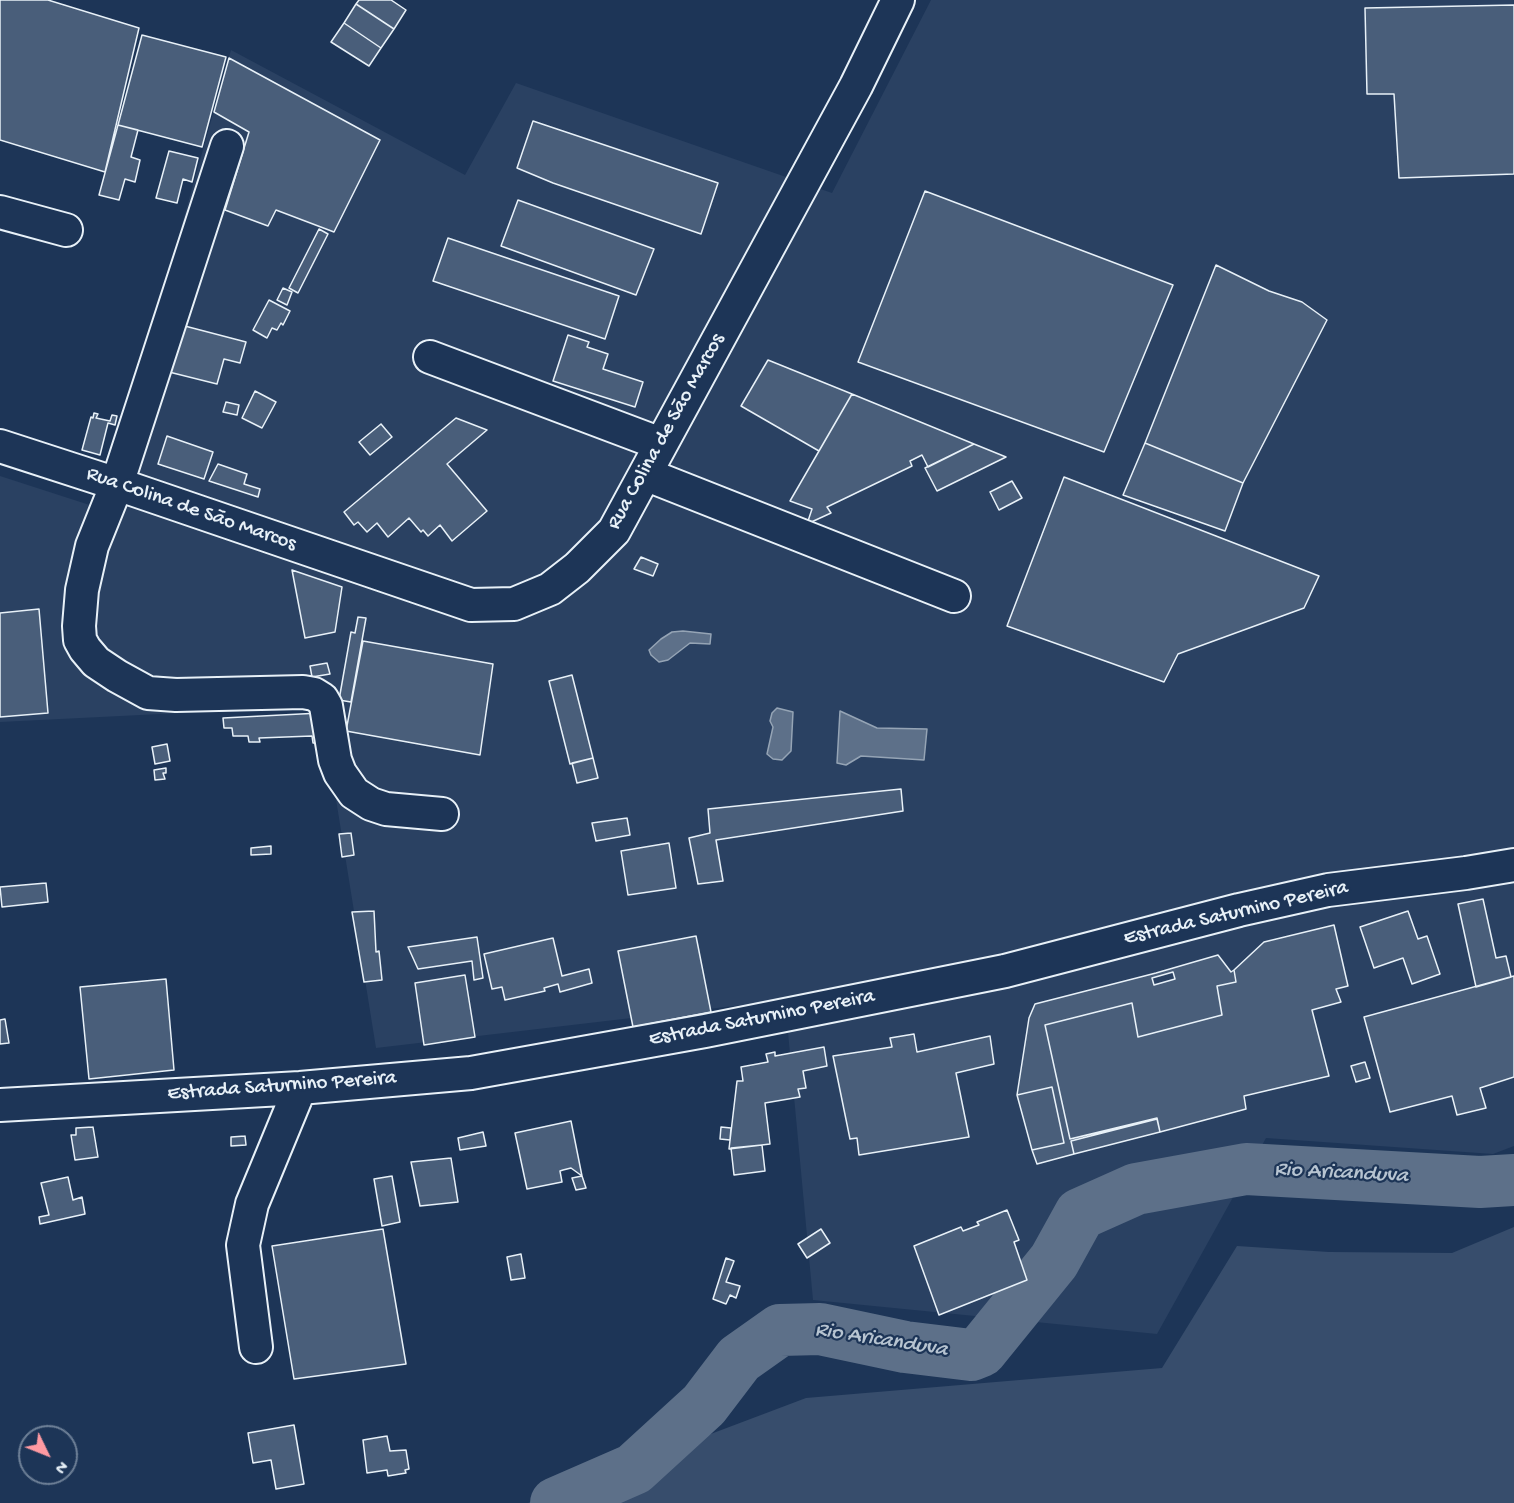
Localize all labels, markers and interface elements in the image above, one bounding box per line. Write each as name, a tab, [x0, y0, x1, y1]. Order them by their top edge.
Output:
street label: Rua Colina de São Marcos	[603, 330, 731, 534]
street label: Rua Colina de São Marcos	[83, 462, 299, 558]
street label: Estrada Saturnino Pereira	[1121, 876, 1351, 952]
street label: Estrada Saturnino Pereira	[647, 985, 877, 1053]
street label: Estrada Saturnino Pereira	[167, 1066, 397, 1108]
water label: Rio Aricanduva	[1274, 1157, 1408, 1191]
water label: Rio Aricanduva	[813, 1318, 949, 1364]
north arrow	[18, 1425, 78, 1485]
text: N	[50, 1456, 71, 1477]

